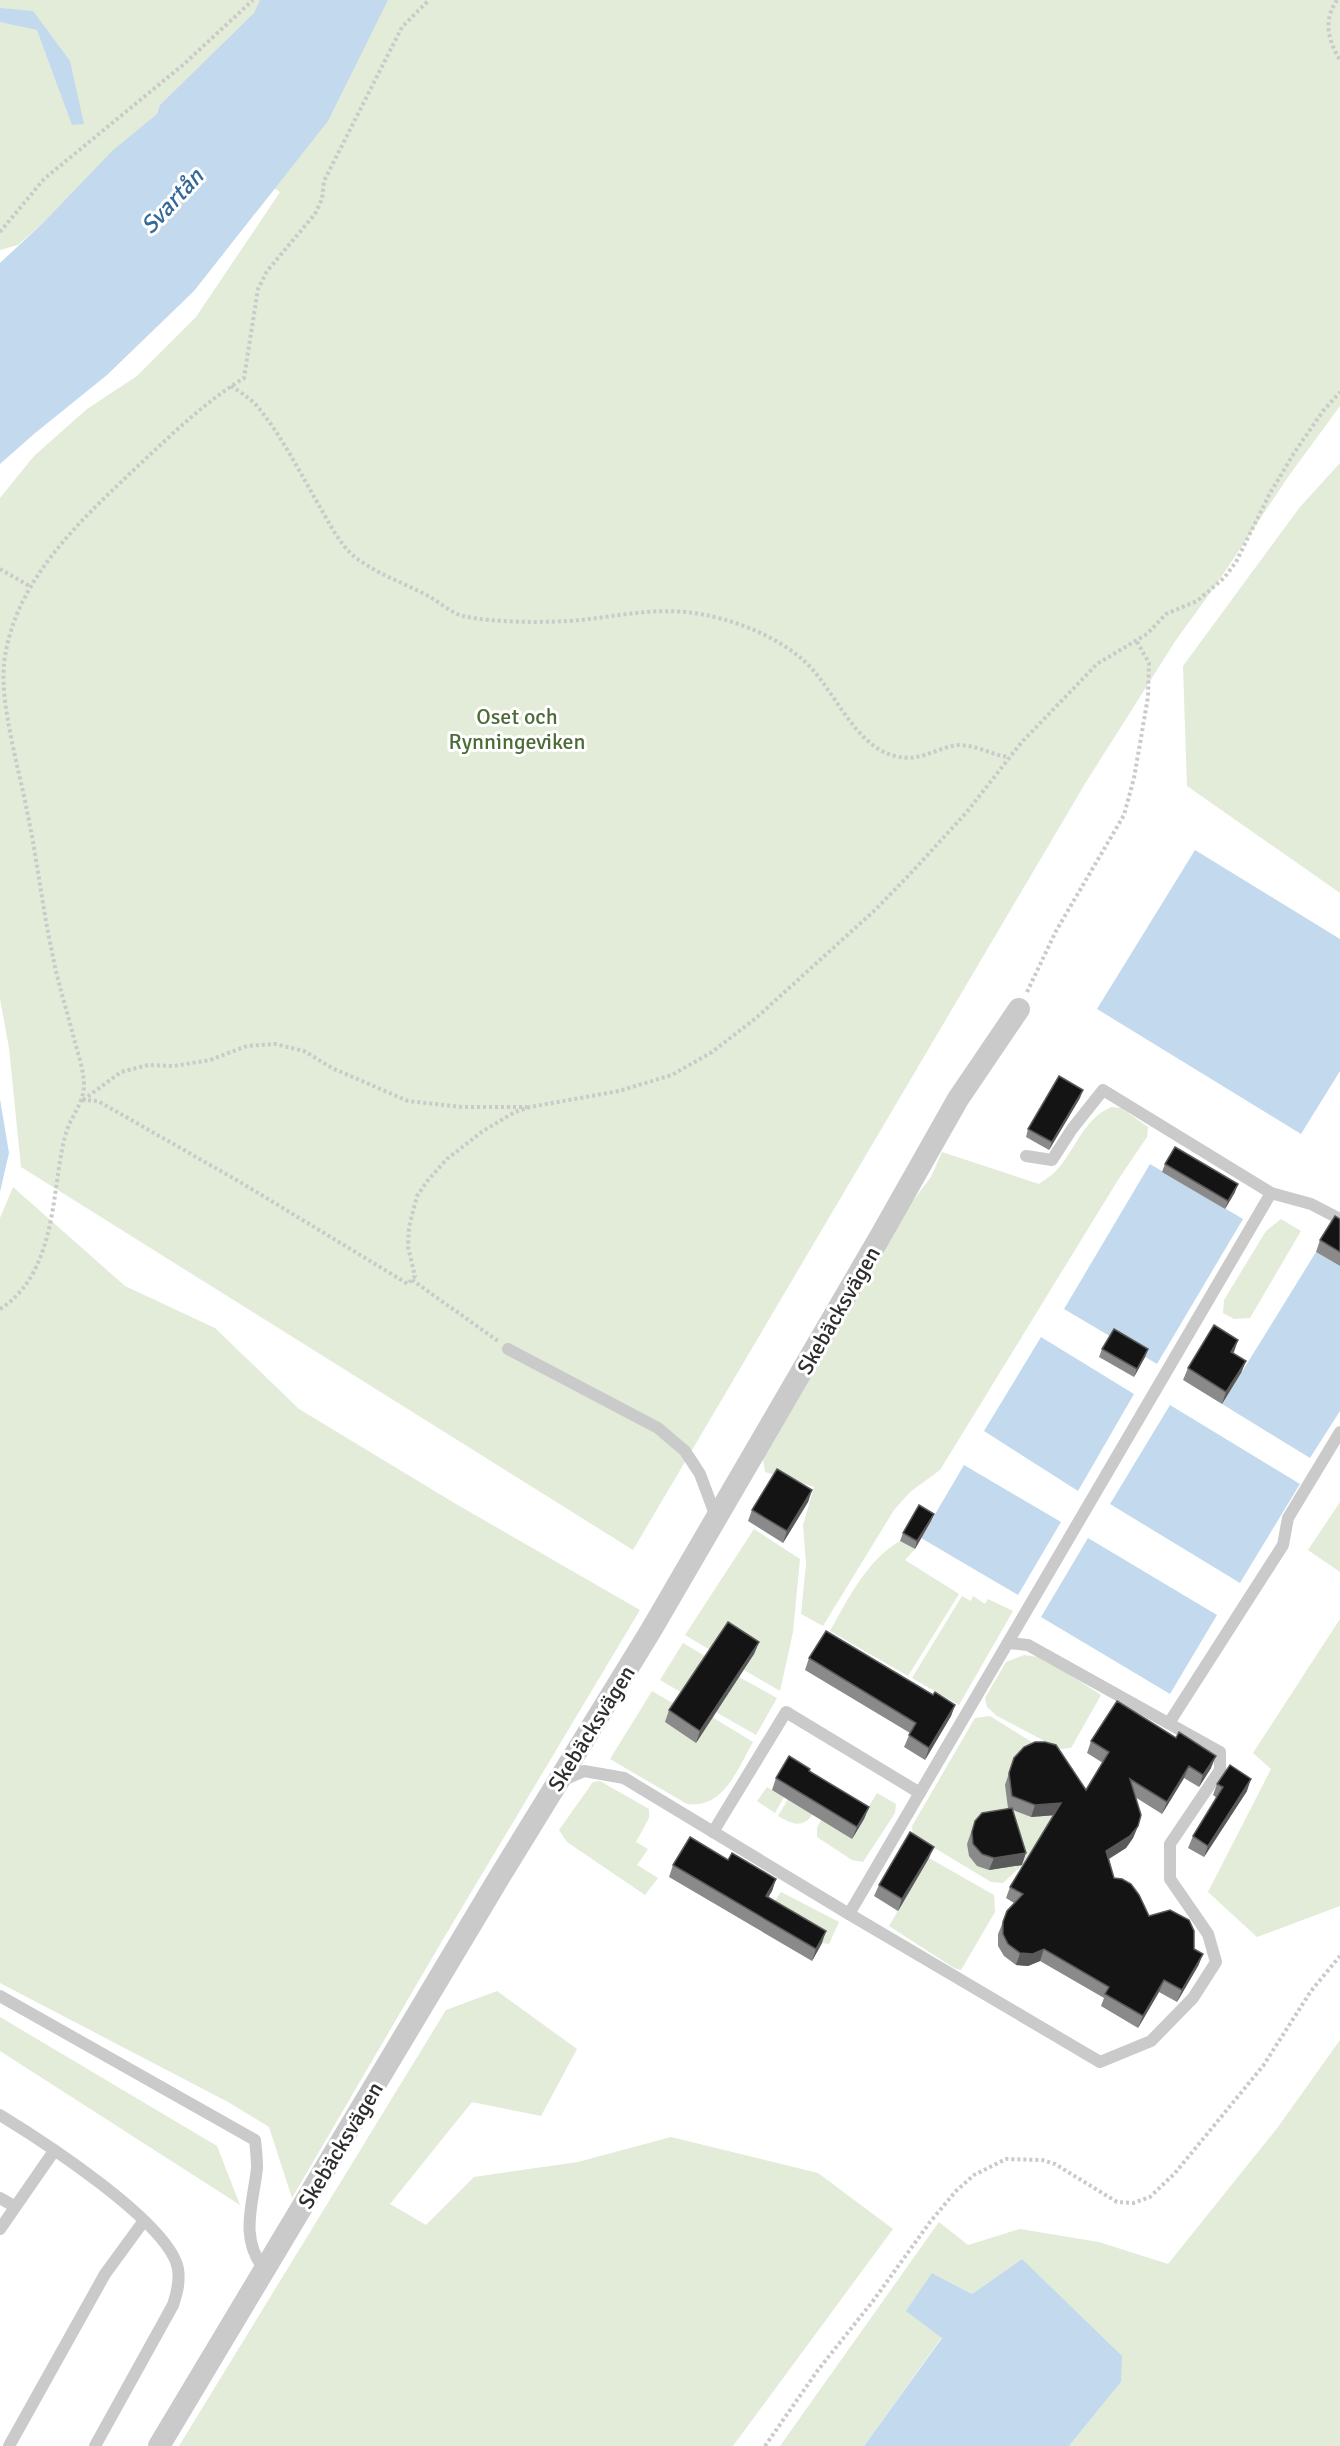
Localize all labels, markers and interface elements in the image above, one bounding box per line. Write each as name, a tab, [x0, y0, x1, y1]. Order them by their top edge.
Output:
water label: Svartån	[134, 161, 210, 240]
park label: Oset och Rynningeviken	[448, 703, 586, 755]
street label: Skebäcksvägen	[791, 1241, 886, 1379]
street label: Skebäcksvägen	[542, 1660, 641, 1796]
street label: Skebäcksvägen	[292, 2077, 389, 2214]

